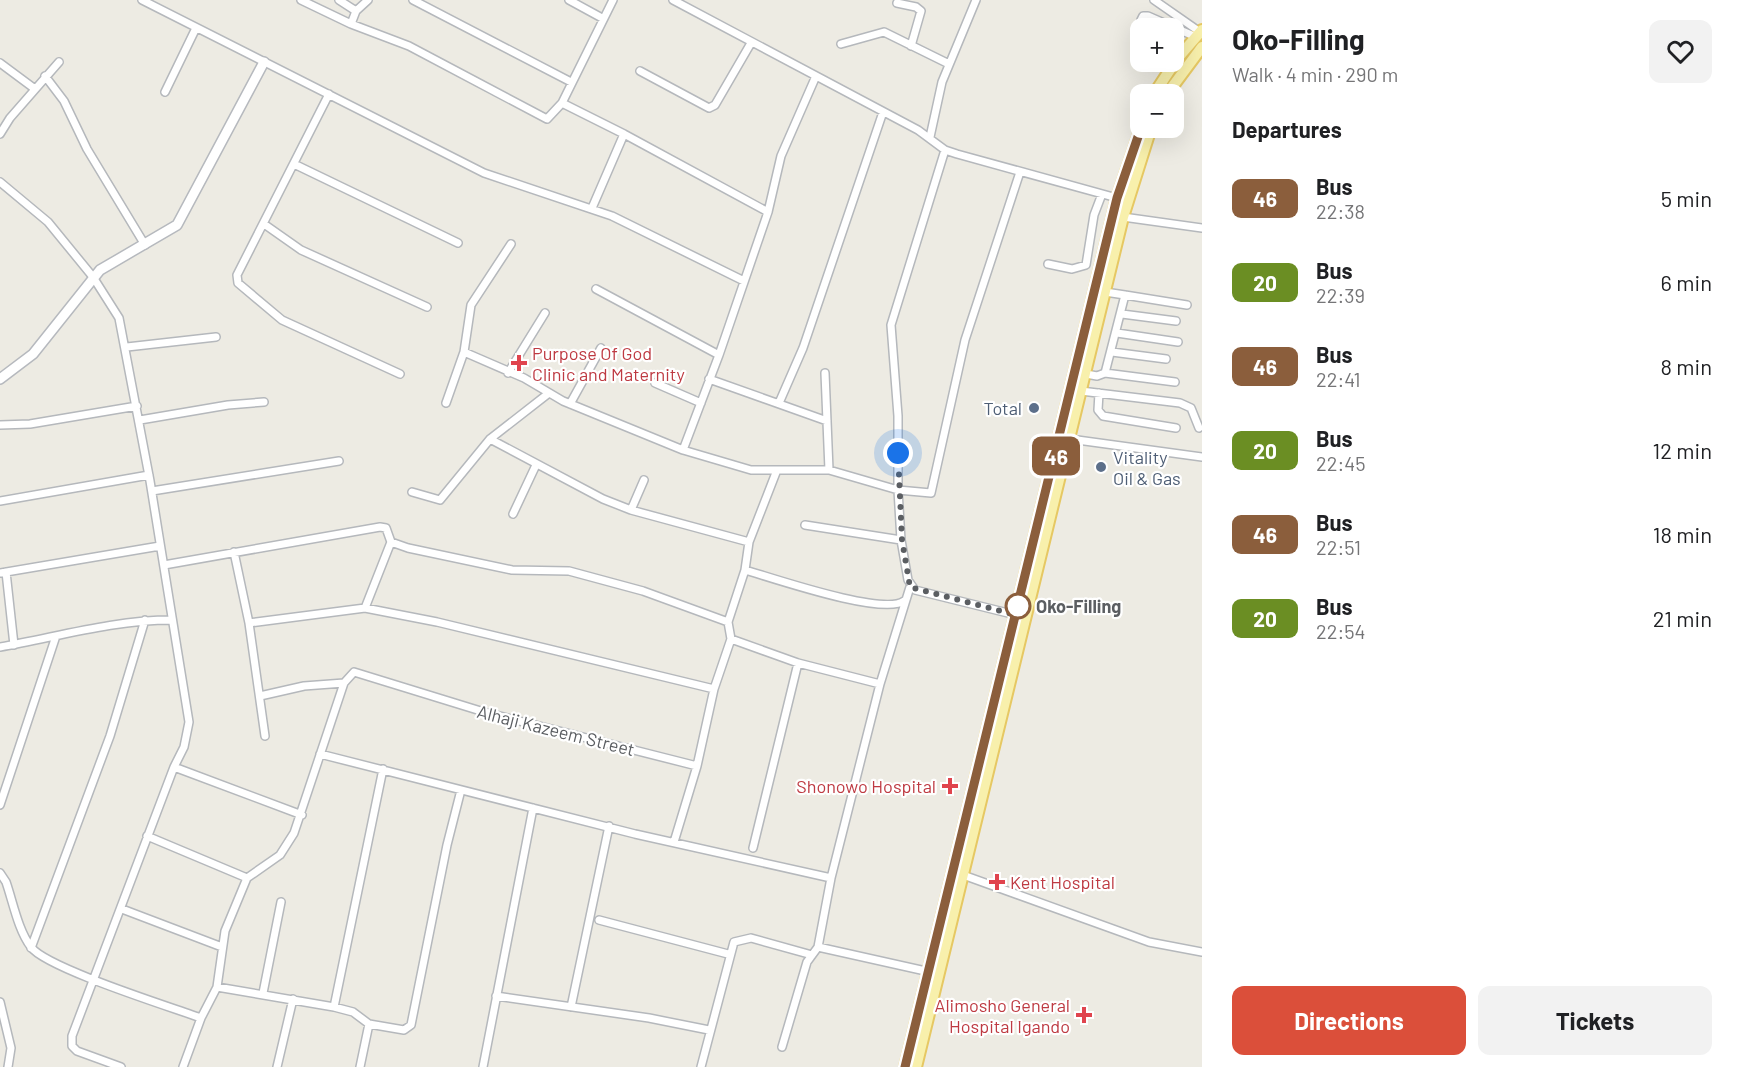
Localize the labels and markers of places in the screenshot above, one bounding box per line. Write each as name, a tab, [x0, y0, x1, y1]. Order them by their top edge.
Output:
place label: Purpose Of God Clinic and Maternity	[532, 342, 685, 385]
marker: Purpose Of God Clinic and Maternity	[510, 354, 528, 372]
place label: Total	[983, 397, 1022, 419]
marker: Total	[1027, 401, 1041, 415]
place label: Vitality Oil & Gas	[1113, 446, 1181, 489]
marker: Vitality Oil & Gas	[1094, 460, 1108, 474]
marker: Oko-Filling	[1005, 593, 1031, 619]
place label: Oko-Filling	[1036, 595, 1121, 617]
place label: Shonowo Hospital	[796, 775, 936, 797]
marker: Shonowo Hospital	[941, 777, 959, 795]
place label: Kent Hospital	[1010, 871, 1115, 893]
marker: Kent Hospital	[988, 873, 1006, 891]
place label: Alimosho General Hospital Igando	[934, 994, 1070, 1037]
marker: Alimosho General Hospital Igando	[1075, 1006, 1093, 1024]

